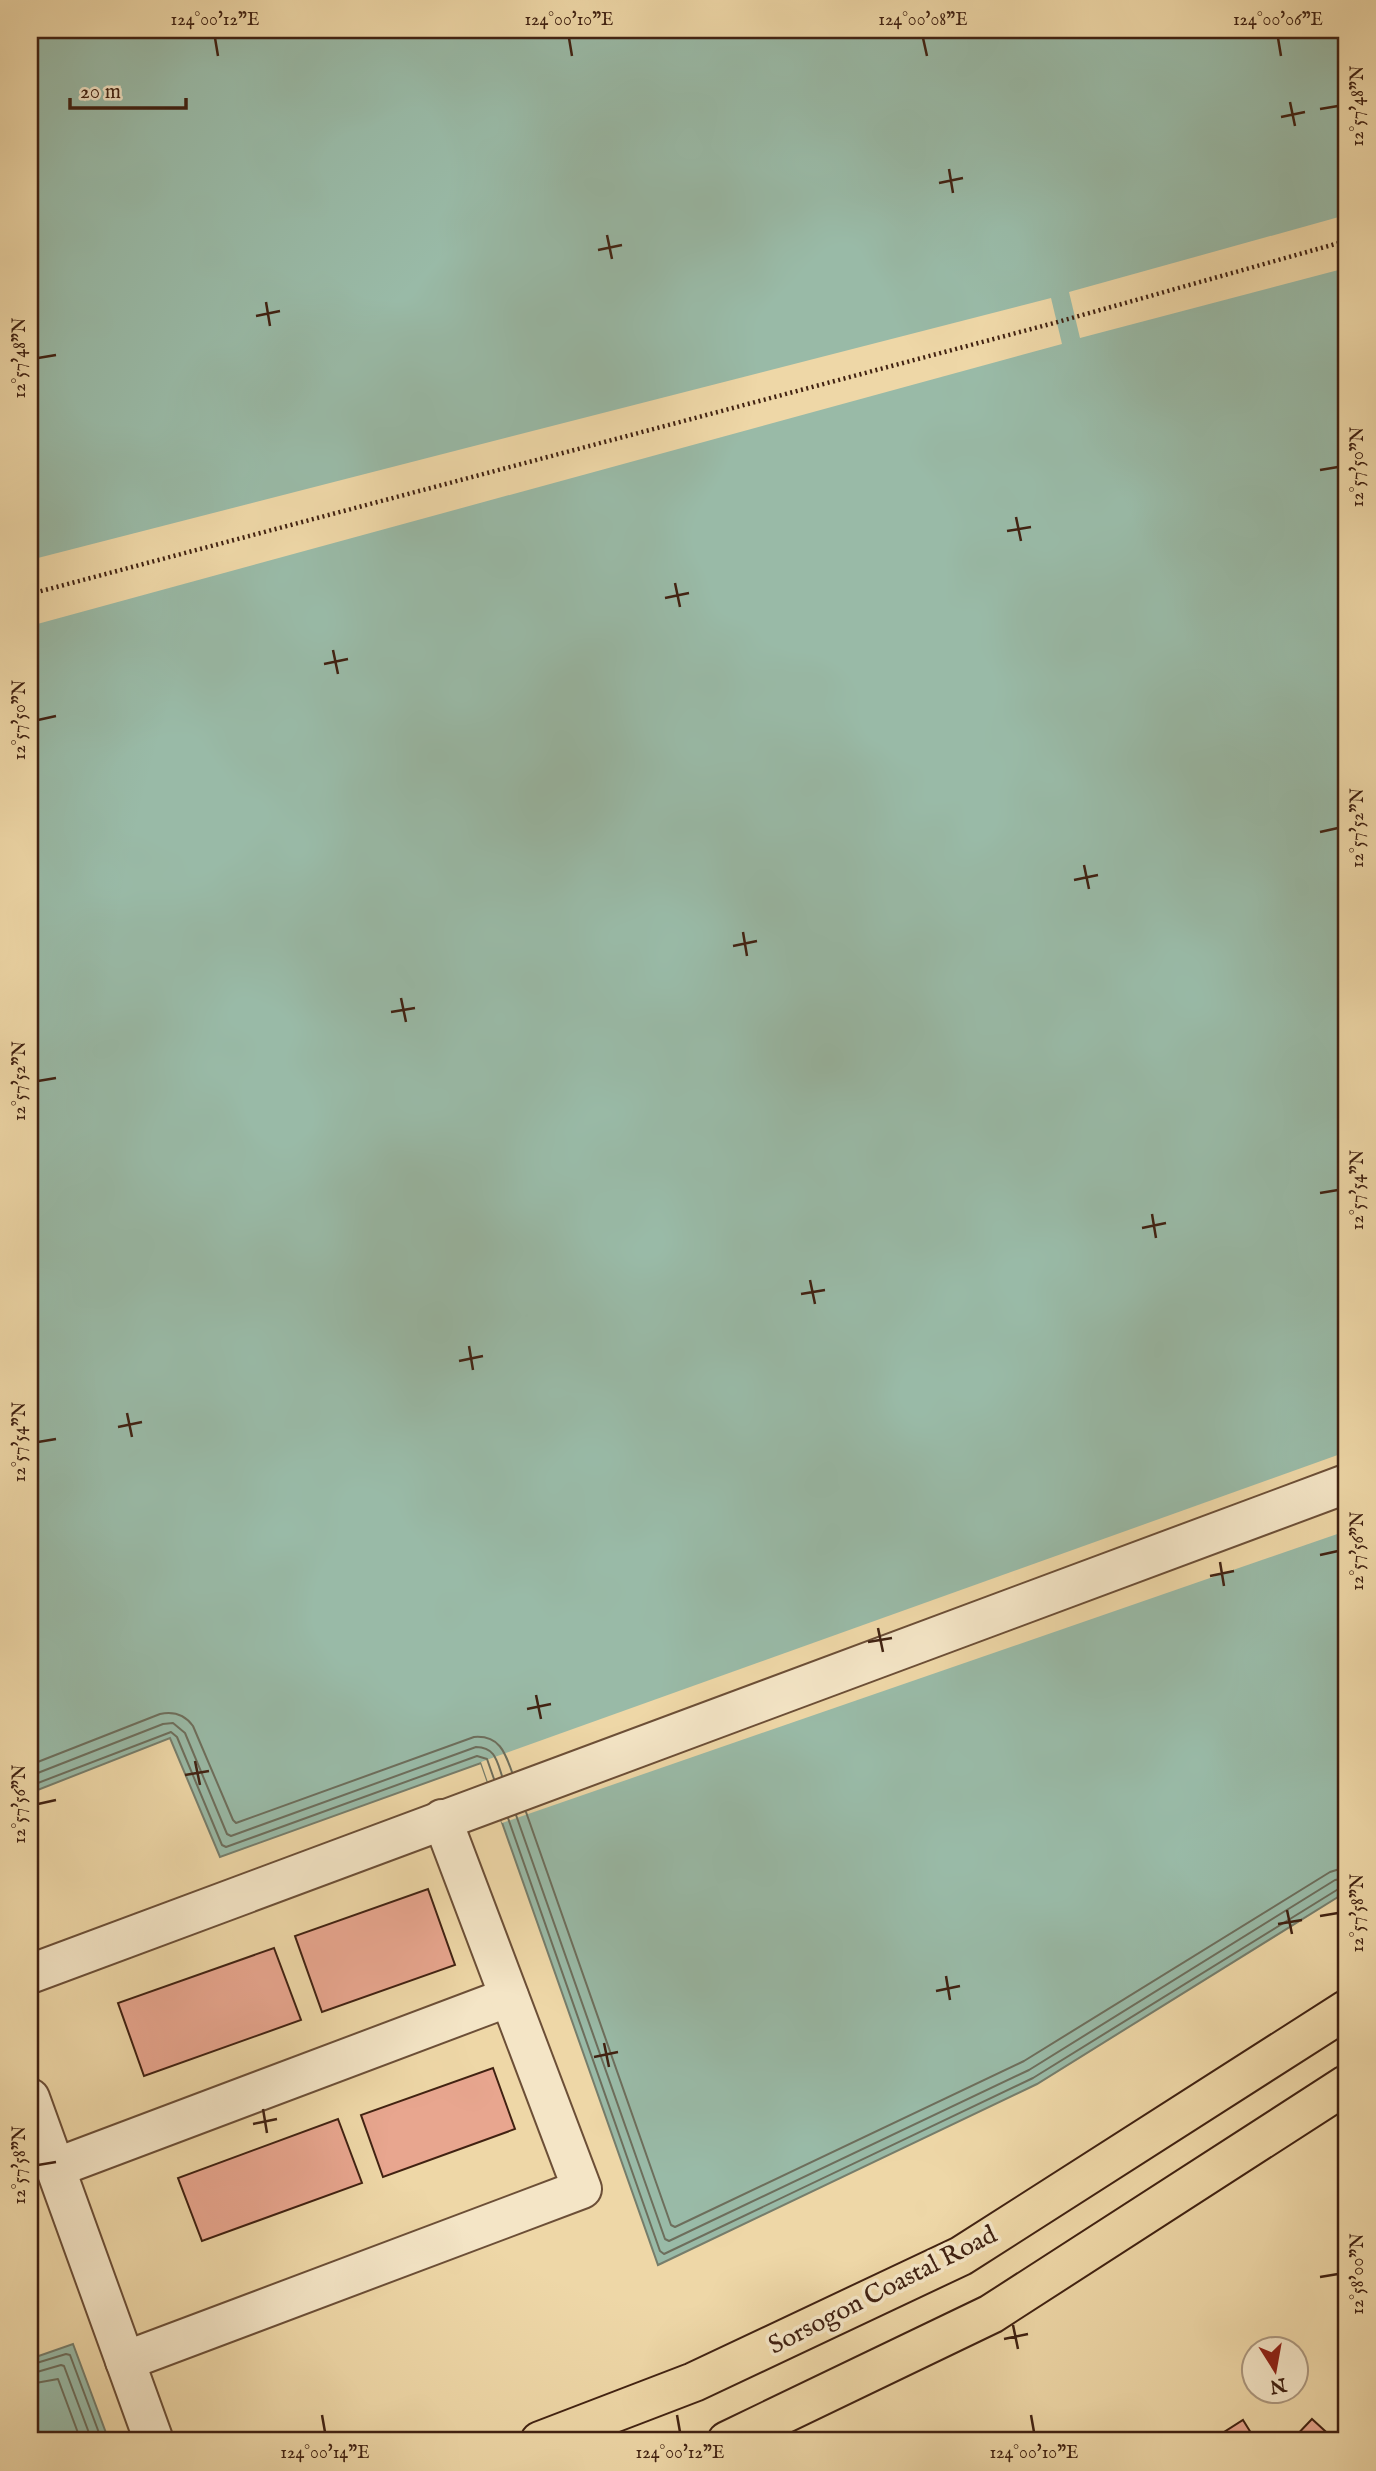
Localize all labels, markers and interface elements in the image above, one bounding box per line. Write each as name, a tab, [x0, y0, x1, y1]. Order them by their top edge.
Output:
text: 124°00'12"E	[171, 9, 259, 32]
text: 124°00'10"E	[524, 9, 614, 32]
text: 124°00'08"E	[878, 9, 968, 32]
text: 124°00'06"E	[1233, 9, 1323, 32]
text: 12°57'48"N	[1347, 65, 1370, 147]
scale bar	[70, 66, 186, 110]
text: 20 m	[80, 79, 121, 106]
text: 12°57'48"N	[9, 317, 32, 399]
text: 12°57'50"N	[1347, 426, 1370, 507]
text: 12°57'50"N	[9, 679, 32, 760]
text: 12°57'52"N	[1347, 787, 1370, 868]
text: 12°57'52"N	[9, 1040, 32, 1121]
text: 12°57'54"N	[1347, 1149, 1370, 1230]
text: 12°57'54"N	[9, 1401, 32, 1482]
text: 12°57'56"N	[1347, 1511, 1370, 1591]
text: 12°57'56"N	[9, 1764, 32, 1844]
text: 12°57'58"N	[1347, 1873, 1370, 1952]
text: 12°57'58"N	[9, 2125, 32, 2204]
street label: Sorsogon Coastal Road	[763, 2218, 1003, 2362]
text: 12°58'00"N	[1347, 2233, 1370, 2315]
north arrow	[1240, 2334, 1310, 2404]
text: N	[1267, 2371, 1289, 2398]
text: 124°00'14"E	[280, 2442, 370, 2465]
text: 124°00'12"E	[636, 2442, 724, 2465]
text: 124°00'10"E	[989, 2442, 1079, 2465]

